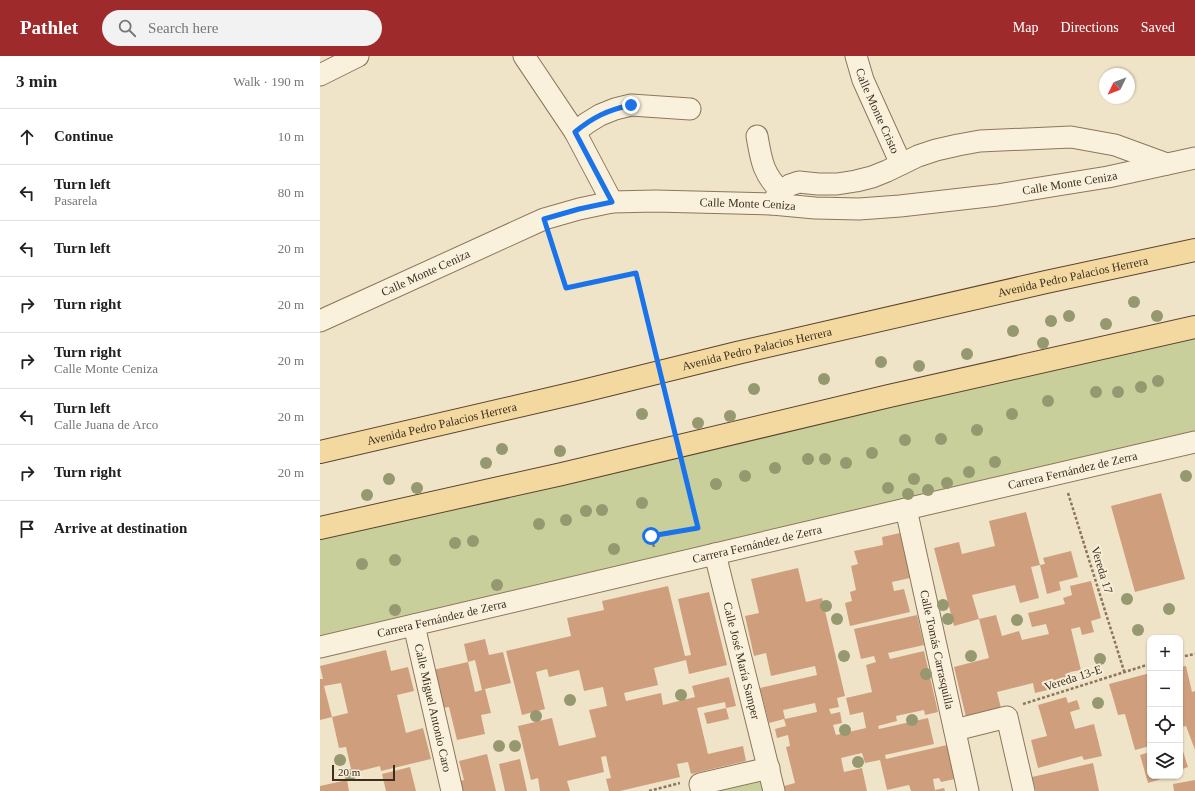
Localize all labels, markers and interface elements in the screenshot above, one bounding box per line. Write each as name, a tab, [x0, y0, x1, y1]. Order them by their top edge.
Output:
search box	[102, 10, 382, 46]
text: Pathlet	[20, 17, 78, 38]
icon: search	[116, 17, 138, 39]
text: Search here	[148, 20, 218, 36]
text: Map	[1013, 20, 1038, 35]
text: Directions	[1060, 20, 1119, 35]
text: Saved	[1141, 20, 1175, 35]
street label: Calle Monte Cristo	[853, 66, 902, 156]
north arrow	[1099, 68, 1135, 104]
text: 3 min	[16, 72, 57, 91]
text: Walk · 190 m	[233, 74, 304, 89]
route end	[622, 96, 640, 114]
icon: ahead	[16, 126, 38, 148]
text: Continue	[54, 128, 113, 144]
text: 10 m	[278, 129, 304, 144]
street label: Calle Monte Ceniza	[1021, 168, 1119, 198]
text: Turn left	[54, 176, 111, 192]
icon: left	[16, 182, 38, 204]
text: 80 m	[278, 185, 304, 200]
text: Pasarela	[54, 193, 97, 208]
street label: Calle Monte Ceniza	[700, 195, 797, 213]
icon: left	[16, 238, 38, 260]
text: Turn left	[54, 240, 111, 256]
text: 20 m	[278, 241, 304, 256]
street label: Calle Monte Ceniza	[379, 246, 473, 299]
street label: Avenida Pedro Palacios Herrera	[996, 253, 1150, 300]
icon: right	[16, 294, 38, 316]
text: Turn right	[54, 296, 121, 312]
text: 20 m	[278, 297, 304, 312]
street label: Avenida Pedro Palacios Herrera	[681, 324, 834, 373]
text: Turn right	[54, 344, 121, 360]
icon: right	[16, 350, 38, 372]
text: 20 m	[278, 353, 304, 368]
text: Calle Monte Ceniza	[54, 361, 158, 376]
street label: Avenida Pedro Palacios Herrera	[365, 399, 519, 448]
text: Turn left	[54, 400, 111, 416]
icon: left	[16, 406, 38, 428]
text: 20 m	[278, 409, 304, 424]
text: Calle Juana de Arco	[54, 417, 158, 432]
street label: Carrera Fernández de Zerra	[1007, 448, 1139, 492]
icon: right	[16, 462, 38, 484]
text: Turn right	[54, 464, 121, 480]
text: 20 m	[278, 465, 304, 480]
icon: arrive	[16, 518, 38, 540]
text: Arrive at destination	[54, 520, 187, 536]
street label: Carrera Fernández de Zerra	[691, 522, 824, 566]
route start	[642, 527, 660, 545]
street label: Vereda 17	[1088, 545, 1116, 595]
street label: Calle Tomás Carrasquilla	[917, 589, 957, 711]
street label: Carrera Fernández de Zerra	[376, 596, 508, 640]
street label: Calle José María Samper	[720, 601, 763, 721]
map controls	[1147, 635, 1183, 779]
button: +	[1147, 635, 1183, 671]
street label: Calle Miguel Antonio Caro	[412, 642, 454, 773]
street label: Vereda 13-E	[1042, 662, 1104, 694]
button: −	[1147, 671, 1183, 707]
button: locate	[1147, 707, 1183, 743]
button: layers	[1147, 743, 1183, 779]
scale bar	[332, 763, 395, 782]
text: 20 m	[338, 766, 360, 778]

